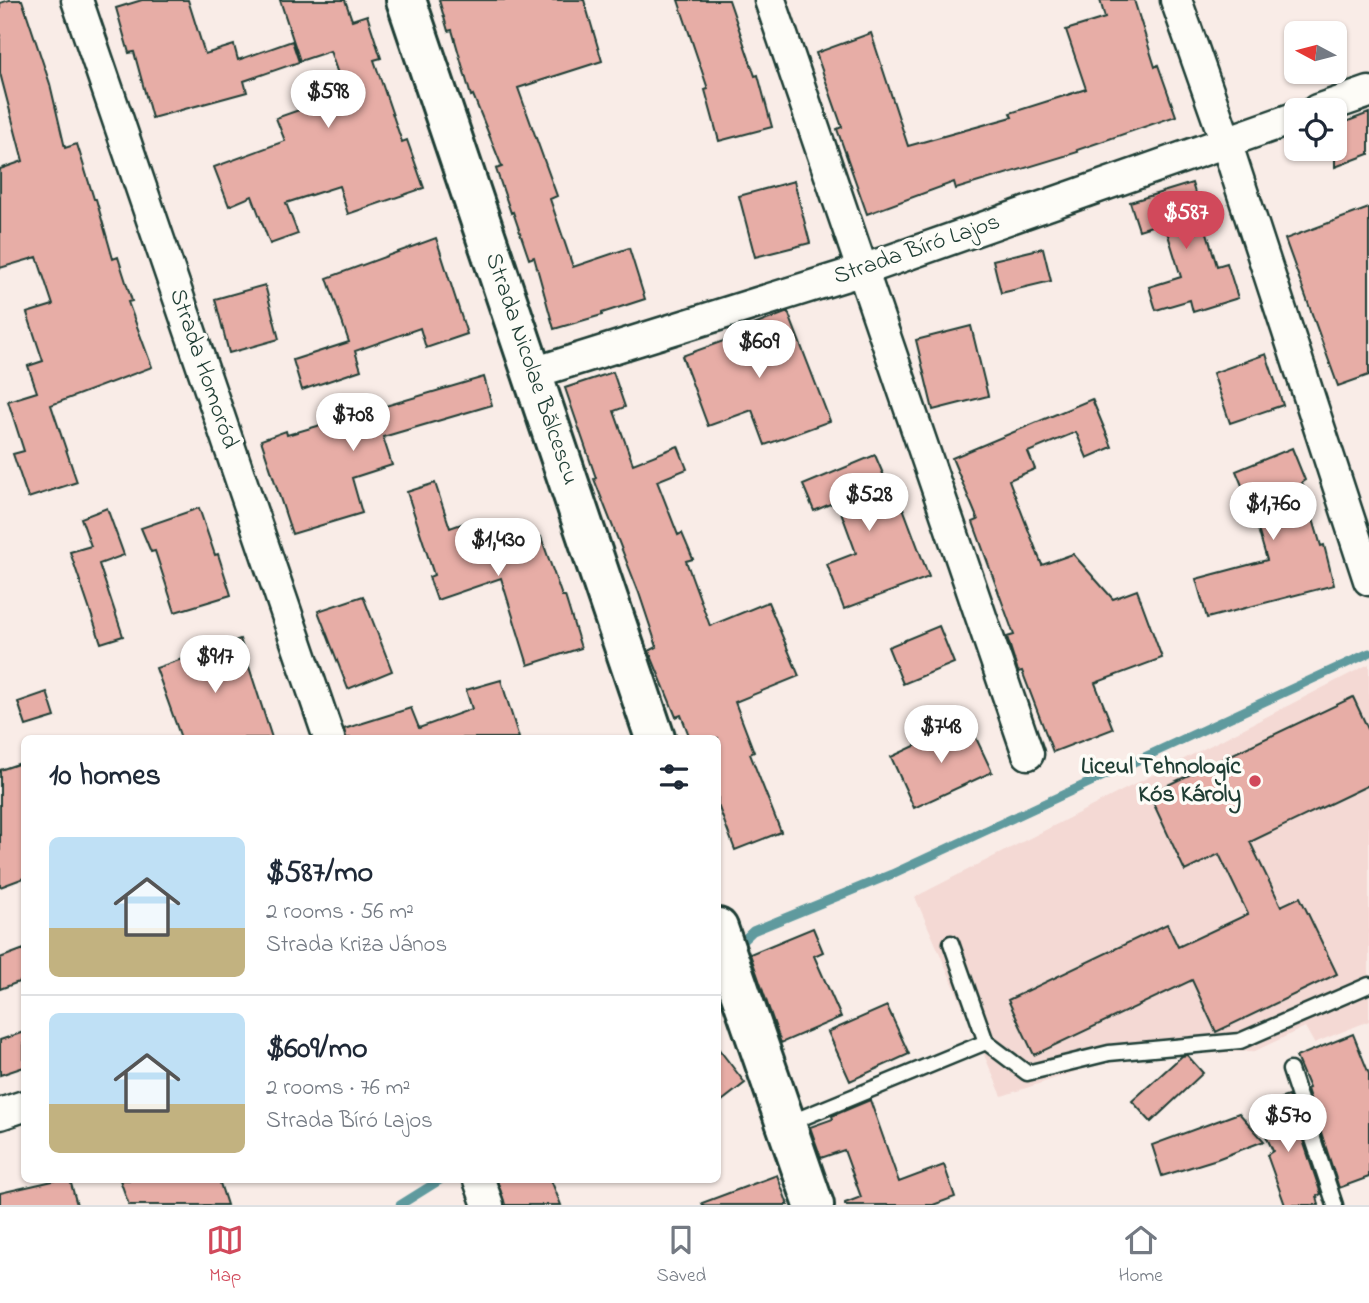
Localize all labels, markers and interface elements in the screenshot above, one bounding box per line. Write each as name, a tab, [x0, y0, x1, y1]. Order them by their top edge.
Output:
north arrow	[1284, 21, 1348, 84]
map controls	[1284, 21, 1347, 161]
pin: $598	[287, 71, 369, 130]
text: $598	[307, 76, 349, 109]
button: locate	[1284, 98, 1347, 161]
pin: $587	[1145, 191, 1227, 251]
text: $587	[1163, 197, 1209, 230]
street label: Strada Bíró Lajos	[829, 205, 1005, 295]
street label: Strada Nicolae Bălcescu	[475, 248, 587, 490]
street label: Strada Homoród	[159, 284, 247, 454]
pin: $609	[718, 320, 800, 380]
text: $609	[739, 326, 779, 359]
pin: $708	[312, 393, 394, 453]
text: $708	[332, 399, 374, 432]
pin: $528	[828, 474, 910, 533]
text: $528	[845, 479, 893, 512]
pin: $1,760	[1216, 482, 1330, 542]
text: $1,760	[1246, 488, 1300, 521]
pin: $1,430	[441, 518, 555, 578]
text: $1,430	[471, 524, 525, 557]
pin: $917	[174, 636, 256, 695]
text: $917	[196, 641, 234, 674]
pin: $748	[900, 706, 982, 765]
text: $748	[920, 711, 962, 744]
place label: Liceul Tehnologic Kós Károly	[1081, 750, 1242, 814]
text: 10 homes	[49, 755, 161, 799]
icon: filters	[655, 758, 693, 796]
marker: Liceul Tehnologic Kós Károly	[1247, 773, 1263, 789]
text: $587/mo	[266, 852, 373, 896]
icon: home	[105, 865, 189, 949]
text: 2 rooms · 56 m²	[266, 896, 414, 929]
text: Strada Kriza János	[266, 929, 447, 962]
text: $609/mo	[266, 1028, 368, 1072]
icon: home	[105, 1041, 189, 1125]
text: 2 rooms · 76 m²	[266, 1072, 410, 1105]
pin: $570	[1247, 1094, 1329, 1154]
text: $570	[1265, 1100, 1311, 1133]
text: Strada Bíró Lajos	[266, 1105, 433, 1138]
tab: Map	[206, 1221, 244, 1290]
tab: Saved	[657, 1221, 706, 1290]
tab: Home	[1119, 1221, 1163, 1290]

